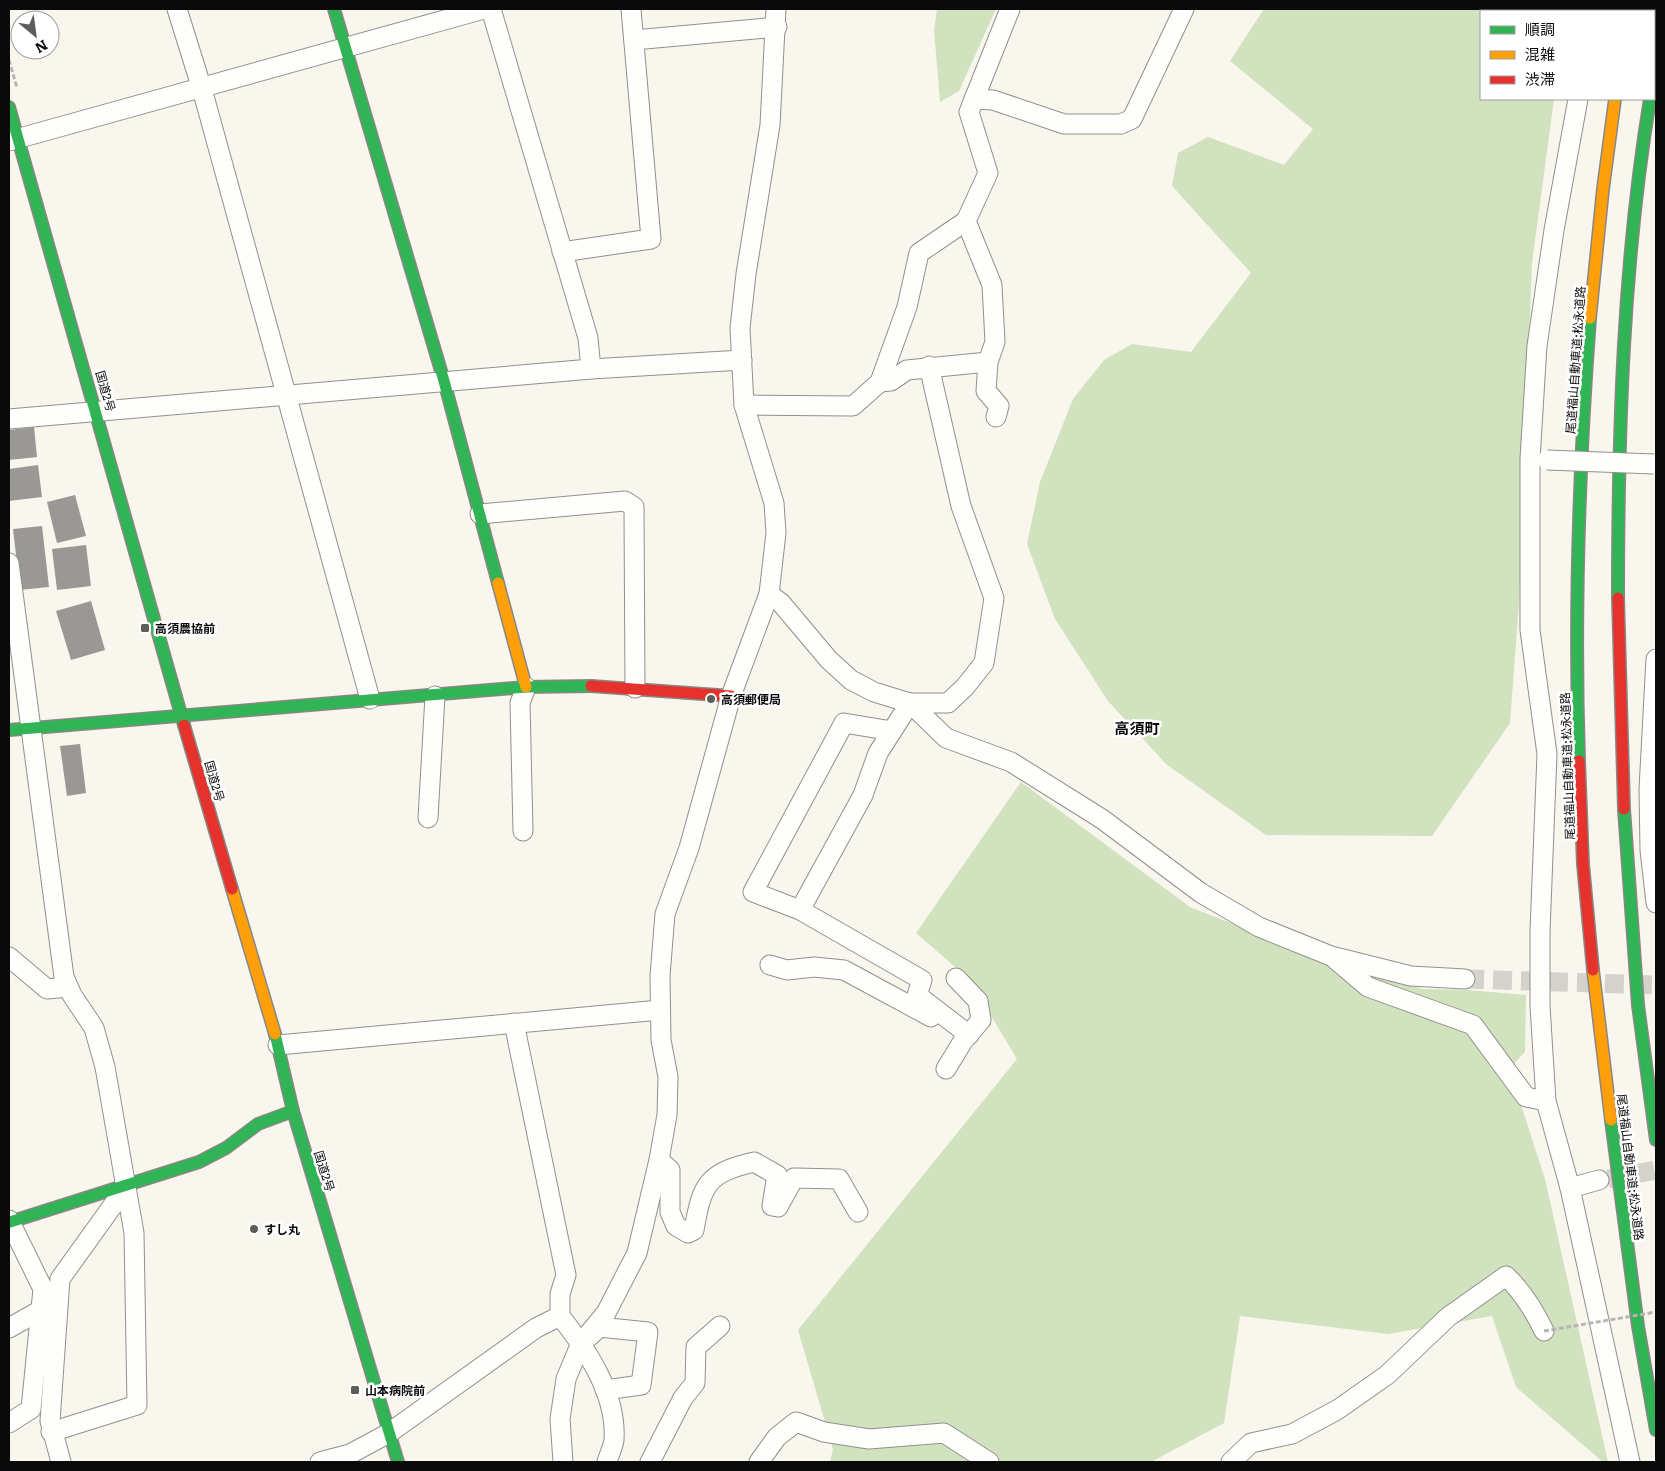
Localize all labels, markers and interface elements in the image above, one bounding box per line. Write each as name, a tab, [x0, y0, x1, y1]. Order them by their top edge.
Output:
north arrow	[10, 10, 60, 60]
legend	[1480, 10, 1655, 100]
text: 順調	[1525, 17, 1555, 40]
text: N	[32, 36, 52, 59]
text: 混雑	[1525, 42, 1555, 65]
text: 渋滞	[1525, 67, 1555, 90]
street label: 尾道福山自動車道;松永道路	[1561, 286, 1589, 434]
street label: 国道2号	[92, 368, 120, 414]
place label: 高須農協前	[155, 619, 215, 637]
marker: 高須農協前	[139, 622, 151, 634]
place label: 高須郵便局	[721, 690, 781, 708]
street label: 尾道福山自動車道;松永道路	[1555, 692, 1579, 840]
marker: 高須郵便局	[705, 693, 717, 705]
district label: 高須町	[1114, 716, 1160, 739]
street label: 国道2号	[201, 758, 229, 804]
street label: 尾道福山自動車道;松永道路	[1613, 1092, 1649, 1242]
street label: 国道2号	[310, 1148, 340, 1194]
place label: すし丸	[264, 1220, 300, 1238]
marker: すし丸	[248, 1223, 260, 1235]
place label: 山本病院前	[365, 1381, 425, 1399]
marker: 山本病院前	[349, 1384, 361, 1396]

